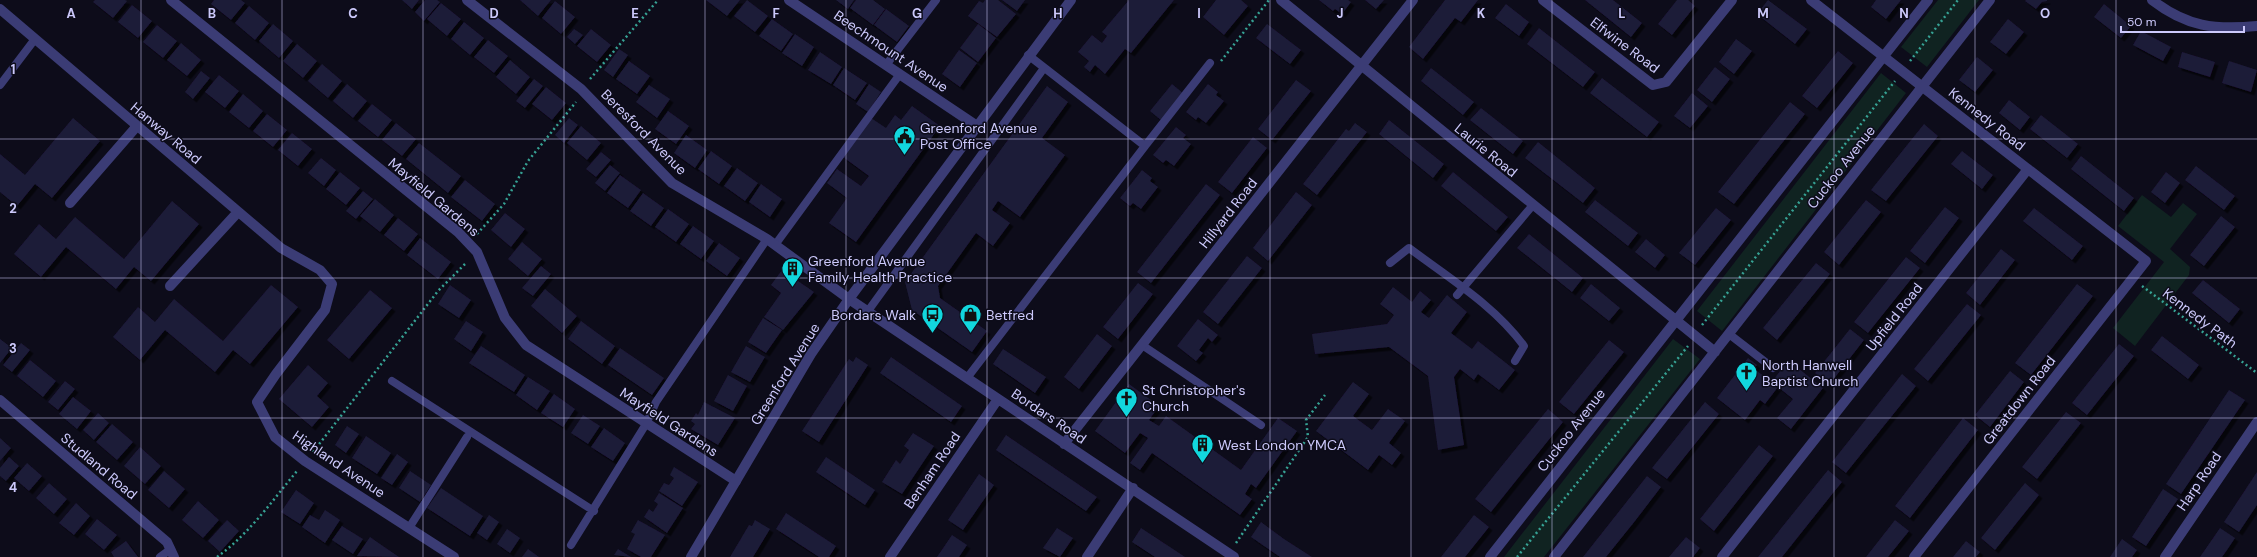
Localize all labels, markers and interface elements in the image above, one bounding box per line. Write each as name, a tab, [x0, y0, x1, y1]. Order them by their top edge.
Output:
text: A	[66, 5, 76, 22]
text: B	[208, 5, 216, 22]
text: C	[348, 5, 358, 22]
text: D	[489, 5, 499, 22]
text: E	[631, 5, 639, 22]
text: F	[772, 5, 780, 22]
text: G	[912, 5, 922, 22]
text: H	[1053, 5, 1063, 22]
text: I	[1197, 5, 1201, 22]
text: J	[1336, 5, 1344, 22]
text: K	[1477, 5, 1486, 22]
text: L	[1618, 5, 1626, 22]
text: M	[1757, 5, 1769, 22]
text: N	[1899, 5, 1909, 22]
text: O	[2040, 5, 2050, 22]
street label: Beechmount Avenue	[830, 6, 952, 96]
scale bar	[2121, 8, 2244, 34]
street label: Elfwine Road	[1587, 13, 1663, 77]
text: 50 m	[2127, 14, 2156, 30]
text: 1	[11, 61, 15, 78]
street label: Kennedy Road	[1945, 83, 2029, 155]
street label: Beresford Avenue	[597, 85, 691, 179]
street label: Hanway Road	[127, 98, 205, 168]
place label: Greenford Avenue Post Office	[920, 119, 1037, 153]
street label: Laurie Road	[1451, 119, 1521, 181]
street label: Cuckoo Avenue	[1803, 122, 1879, 212]
public building icon: Greenford Avenue Post Office	[891, 123, 917, 156]
street label: Mayfield Gardens	[385, 154, 483, 240]
street label: Hillyard Road	[1195, 174, 1261, 252]
text: 2	[9, 200, 17, 217]
place label: Greenford Avenue Family Health Practice	[808, 252, 952, 286]
building icon: Greenford Avenue Family Health Practice	[779, 256, 805, 289]
street label: Upfield Road	[1862, 279, 1926, 355]
street label: Kennedy Path	[2159, 284, 2241, 352]
bus stop icon: Bordars Walk	[919, 302, 945, 335]
shop icon: Betfred	[958, 302, 984, 335]
place label: Bordars Walk	[831, 306, 916, 324]
place label: Betfred	[986, 306, 1034, 324]
street label: Greenford Avenue	[746, 319, 824, 428]
text: 3	[9, 340, 17, 357]
street label: Greatdown Road	[1979, 352, 2059, 448]
place label: North Hanwell Baptist Church	[1762, 356, 1858, 390]
church icon: North Hanwell Baptist Church	[1734, 360, 1760, 393]
place label: St Christopher's Church	[1142, 381, 1245, 415]
street label: Mayfield Gardens	[617, 384, 721, 460]
street label: Bordars Road	[1008, 384, 1090, 448]
church icon: St Christopher's Church	[1114, 385, 1140, 418]
street label: Cuckoo Avenue	[1533, 385, 1609, 475]
street label: Highland Avenue	[289, 426, 389, 502]
street label: Benham Road	[900, 428, 964, 512]
street label: Studland Road	[57, 429, 141, 503]
building icon: West London YMCA	[1189, 432, 1215, 465]
place label: West London YMCA	[1218, 436, 1346, 454]
street label: Harp Road	[2173, 448, 2225, 514]
text: 4	[9, 479, 17, 496]

